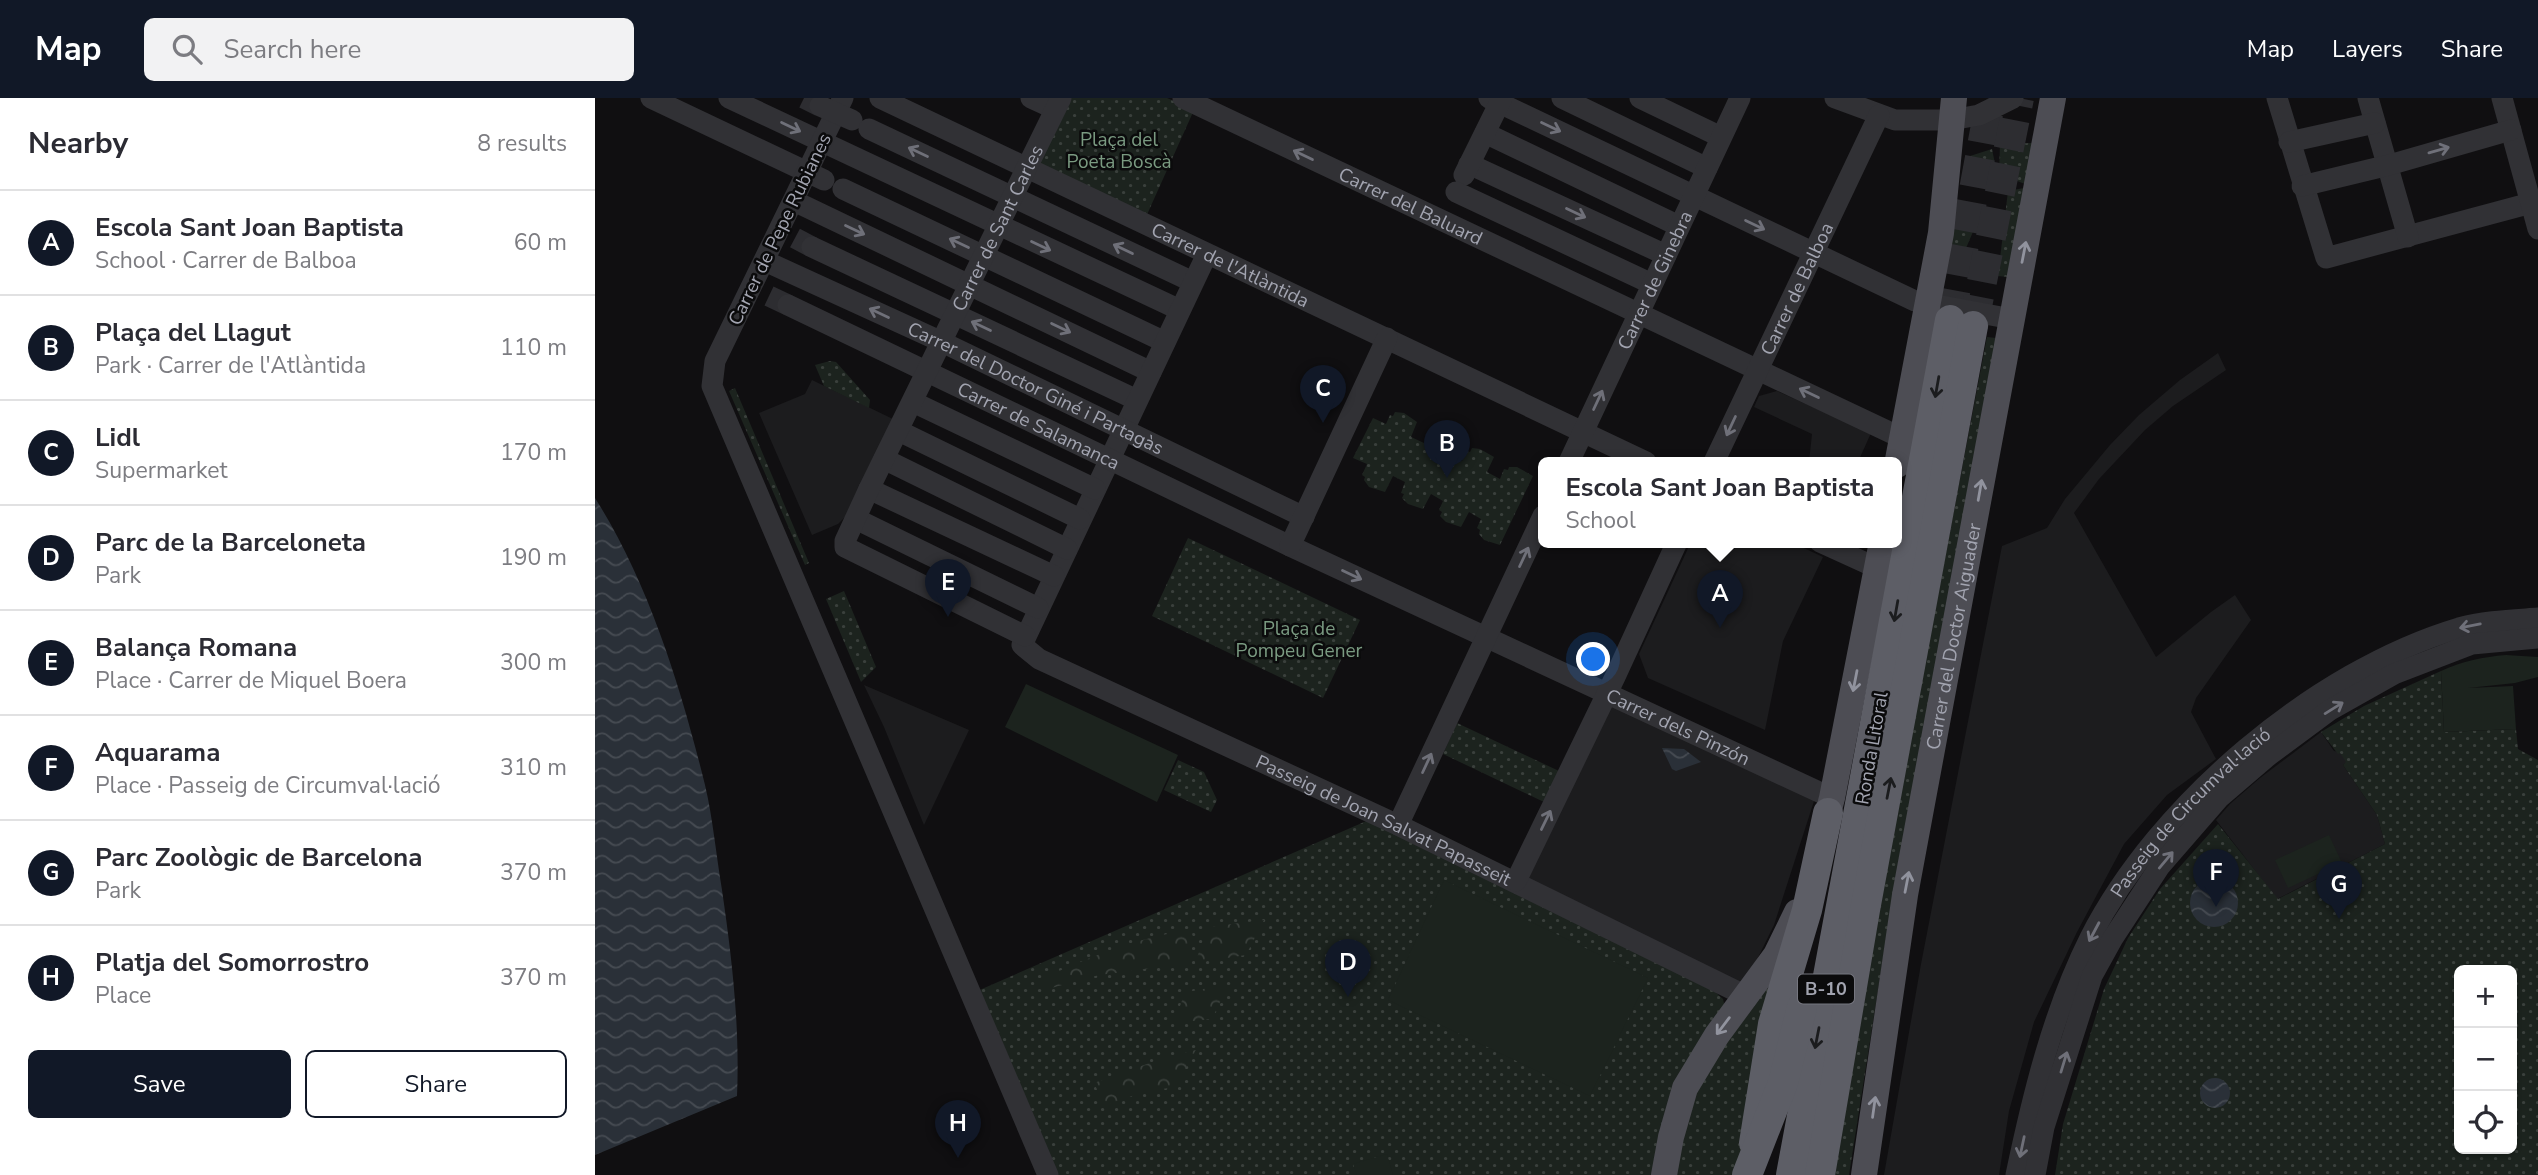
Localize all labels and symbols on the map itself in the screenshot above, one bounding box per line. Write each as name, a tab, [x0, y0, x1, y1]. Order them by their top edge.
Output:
one-way arrow	[780, 121, 801, 135]
one-way arrow	[1540, 121, 1561, 134]
park label: Plaça del Poeta Boscà	[1066, 127, 1172, 175]
street label: Carrer de Pepe Rubianes	[722, 129, 838, 330]
street label: Carrer de Sant Carles	[946, 141, 1050, 316]
one-way arrow	[2428, 143, 2450, 156]
one-way arrow	[908, 144, 929, 158]
one-way arrow	[1293, 147, 1314, 161]
street label: Carrer del Baluard	[1334, 161, 1487, 252]
street label: Carrer de Ginebra	[1612, 207, 1699, 354]
one-way arrow	[1565, 208, 1586, 221]
street label: Carrer de l'Atlàntida	[1147, 217, 1313, 314]
one-way arrow	[1744, 218, 1765, 232]
street label: Carrer de Balboa	[1755, 218, 1840, 360]
one-way arrow	[844, 224, 866, 237]
one-way arrow	[949, 236, 970, 249]
one-way arrow	[1030, 239, 1051, 253]
one-way arrow	[2018, 241, 2032, 264]
one-way arrow	[1113, 242, 1134, 255]
one-way arrow	[869, 306, 890, 319]
street label: Carrer del Doctor Giné i Partagàs	[903, 316, 1168, 461]
one-way arrow	[971, 319, 992, 332]
one-way arrow	[1050, 322, 1071, 335]
pin: C	[1300, 365, 1346, 423]
one-way arrow	[1930, 375, 1943, 398]
street label: Carrer de Salamanca	[953, 376, 1124, 476]
one-way arrow	[1799, 386, 1820, 400]
one-way arrow	[1591, 390, 1605, 411]
one-way arrow	[1724, 415, 1737, 436]
pin: B	[1424, 420, 1470, 478]
one-way arrow	[1974, 479, 1987, 502]
street label: Carrer del Doctor Aiguader	[1920, 521, 1988, 752]
one-way arrow	[1518, 547, 1531, 568]
pin: E	[925, 559, 971, 617]
one-way arrow	[1341, 569, 1362, 582]
pin: A	[1697, 570, 1743, 628]
one-way arrow	[1889, 599, 1902, 622]
park label: Plaça de Pompeu Gener	[1236, 616, 1363, 664]
one-way arrow	[2459, 620, 2482, 634]
your location	[1576, 642, 1610, 676]
one-way arrow	[1847, 669, 1861, 692]
street label: Carrer dels Pinzón	[1602, 683, 1754, 772]
street label: Ronda Litoral	[1849, 689, 1895, 807]
one-way arrow	[2323, 701, 2343, 715]
street label: Passeig de Circumval·lació	[2105, 722, 2276, 903]
street label: Passeig de Joan Salvat Papasseit	[1251, 749, 1516, 893]
one-way arrow	[1421, 753, 1435, 774]
one-way arrow	[1882, 777, 1896, 800]
one-way arrow	[1539, 810, 1553, 831]
pin: F	[2193, 849, 2239, 907]
one-way arrow	[2158, 852, 2173, 870]
pin: G	[2316, 861, 2362, 919]
one-way arrow	[1901, 871, 1914, 894]
one-way arrow	[2087, 921, 2101, 941]
pin: D	[1325, 939, 1371, 997]
road number: B-10	[1798, 974, 1854, 1004]
one-way arrow	[1716, 1016, 1731, 1035]
one-way arrow	[1809, 1026, 1823, 1049]
one-way arrow	[2059, 1051, 2072, 1073]
one-way arrow	[1867, 1097, 1880, 1119]
pin: H	[935, 1100, 981, 1158]
one-way arrow	[2015, 1135, 2028, 1158]

